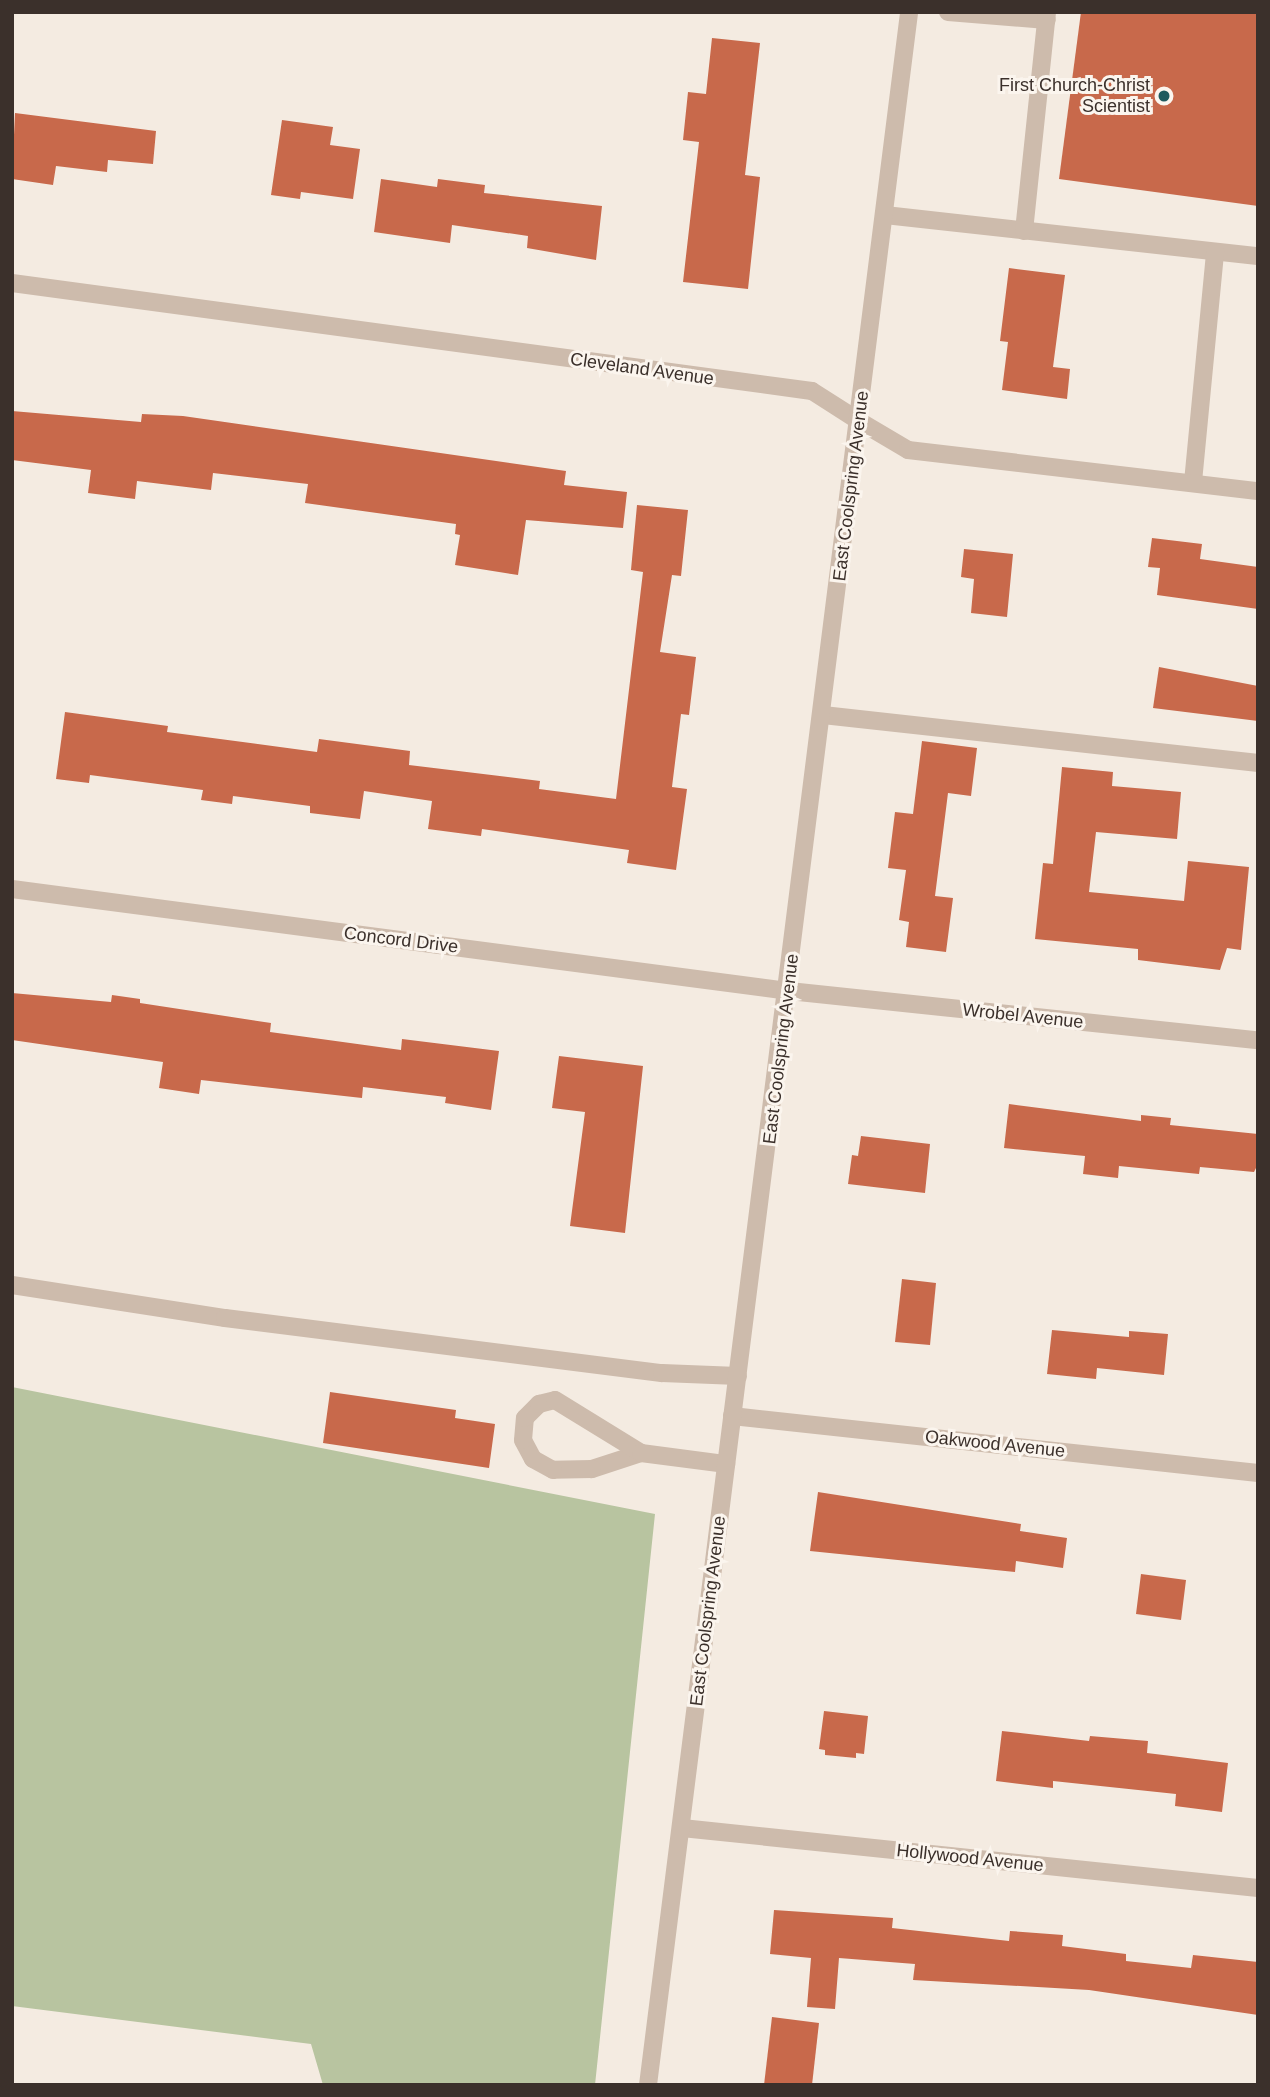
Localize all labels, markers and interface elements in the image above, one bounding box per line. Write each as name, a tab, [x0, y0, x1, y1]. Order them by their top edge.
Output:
place label: First Church-Christ Scientist	[999, 75, 1150, 118]
marker: First Church-Christ Scientist	[1156, 88, 1172, 104]
street label: Cleveland Avenue	[568, 348, 716, 390]
street label: East Coolspring Avenue	[829, 389, 873, 583]
street label: Concord Drive	[343, 922, 459, 958]
street label: East Coolspring Avenue	[759, 952, 803, 1146]
street label: Wrobel Avenue	[961, 999, 1085, 1033]
street label: Oakwood Avenue	[923, 1426, 1067, 1462]
street label: East Coolspring Avenue	[686, 1514, 730, 1708]
street label: Hollywood Avenue	[895, 1839, 1045, 1877]

